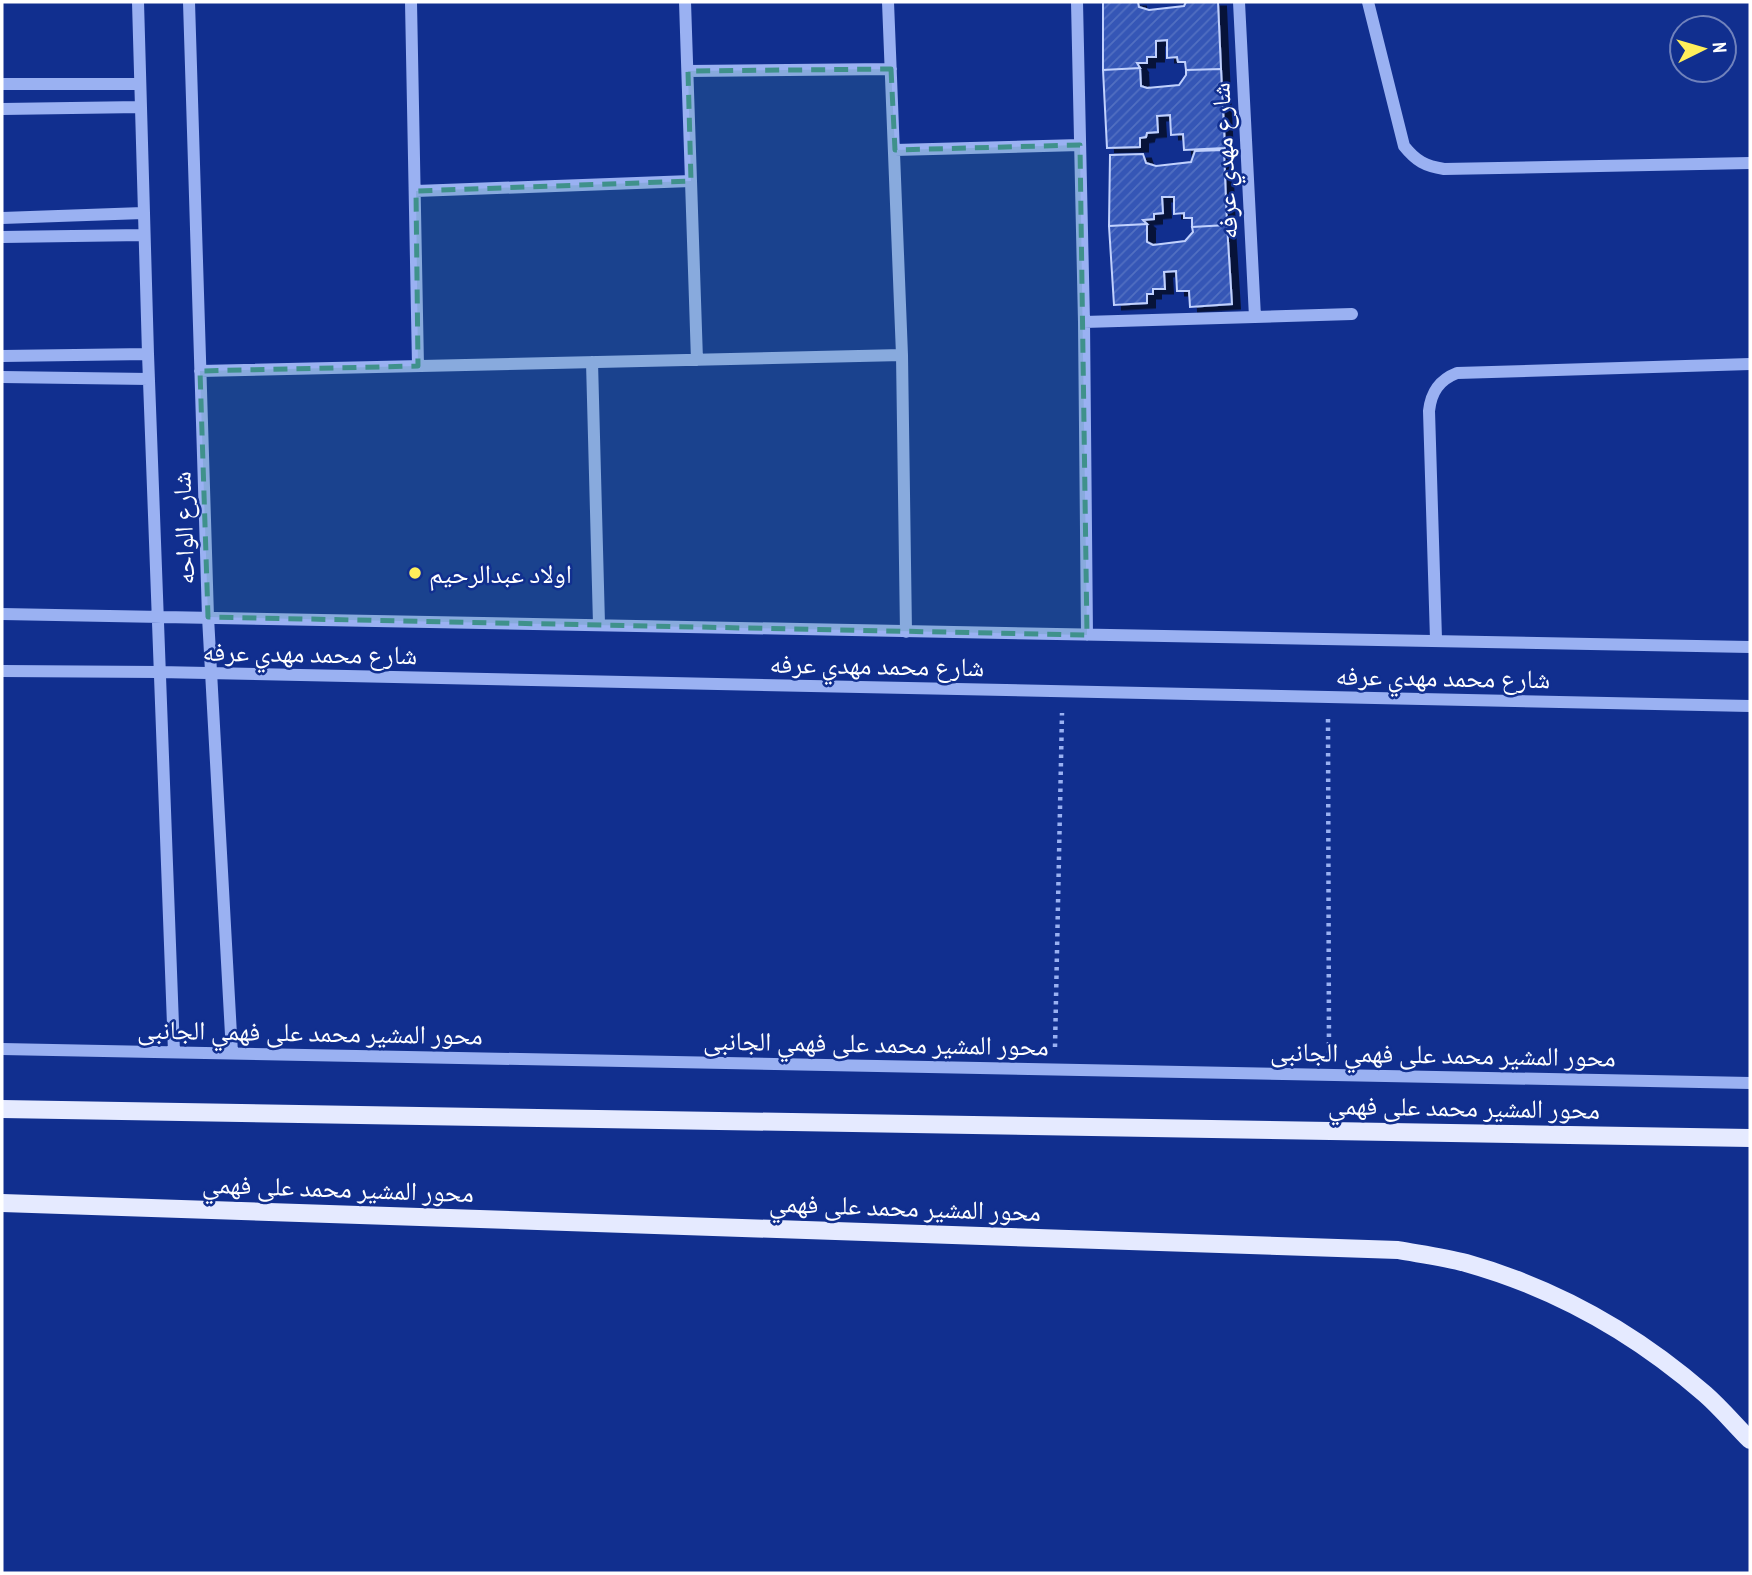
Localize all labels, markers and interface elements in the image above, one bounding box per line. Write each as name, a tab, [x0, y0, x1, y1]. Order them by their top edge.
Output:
north arrow	[1668, 14, 1738, 84]
text: N	[1708, 41, 1732, 54]
street label: شارع مهدي عرفه	[1203, 82, 1249, 240]
street label: شارع الواحه	[165, 471, 201, 585]
place label: اولاد عبدالرحيم	[429, 557, 572, 591]
marker: اولاد عبدالرحيم	[407, 565, 423, 581]
street label: شارع محمد مهدي عرفه	[202, 635, 418, 676]
street label: شارع محمد مهدي عرفه	[769, 647, 985, 688]
street label: شارع محمد مهدي عرفه	[1335, 659, 1551, 700]
street label: محور المشير محمد على فهمي الجانبى	[137, 1012, 483, 1056]
street label: محور المشير محمد على فهمي الجانبى	[703, 1023, 1049, 1067]
street label: محور المشير محمد على فهمي الجانبى	[1270, 1034, 1616, 1078]
street label: محور المشير محمد على فهمي	[1328, 1088, 1600, 1130]
street label: محور المشير محمد على فهمي	[201, 1167, 474, 1214]
street label: محور المشير محمد على فهمي	[768, 1186, 1041, 1233]

